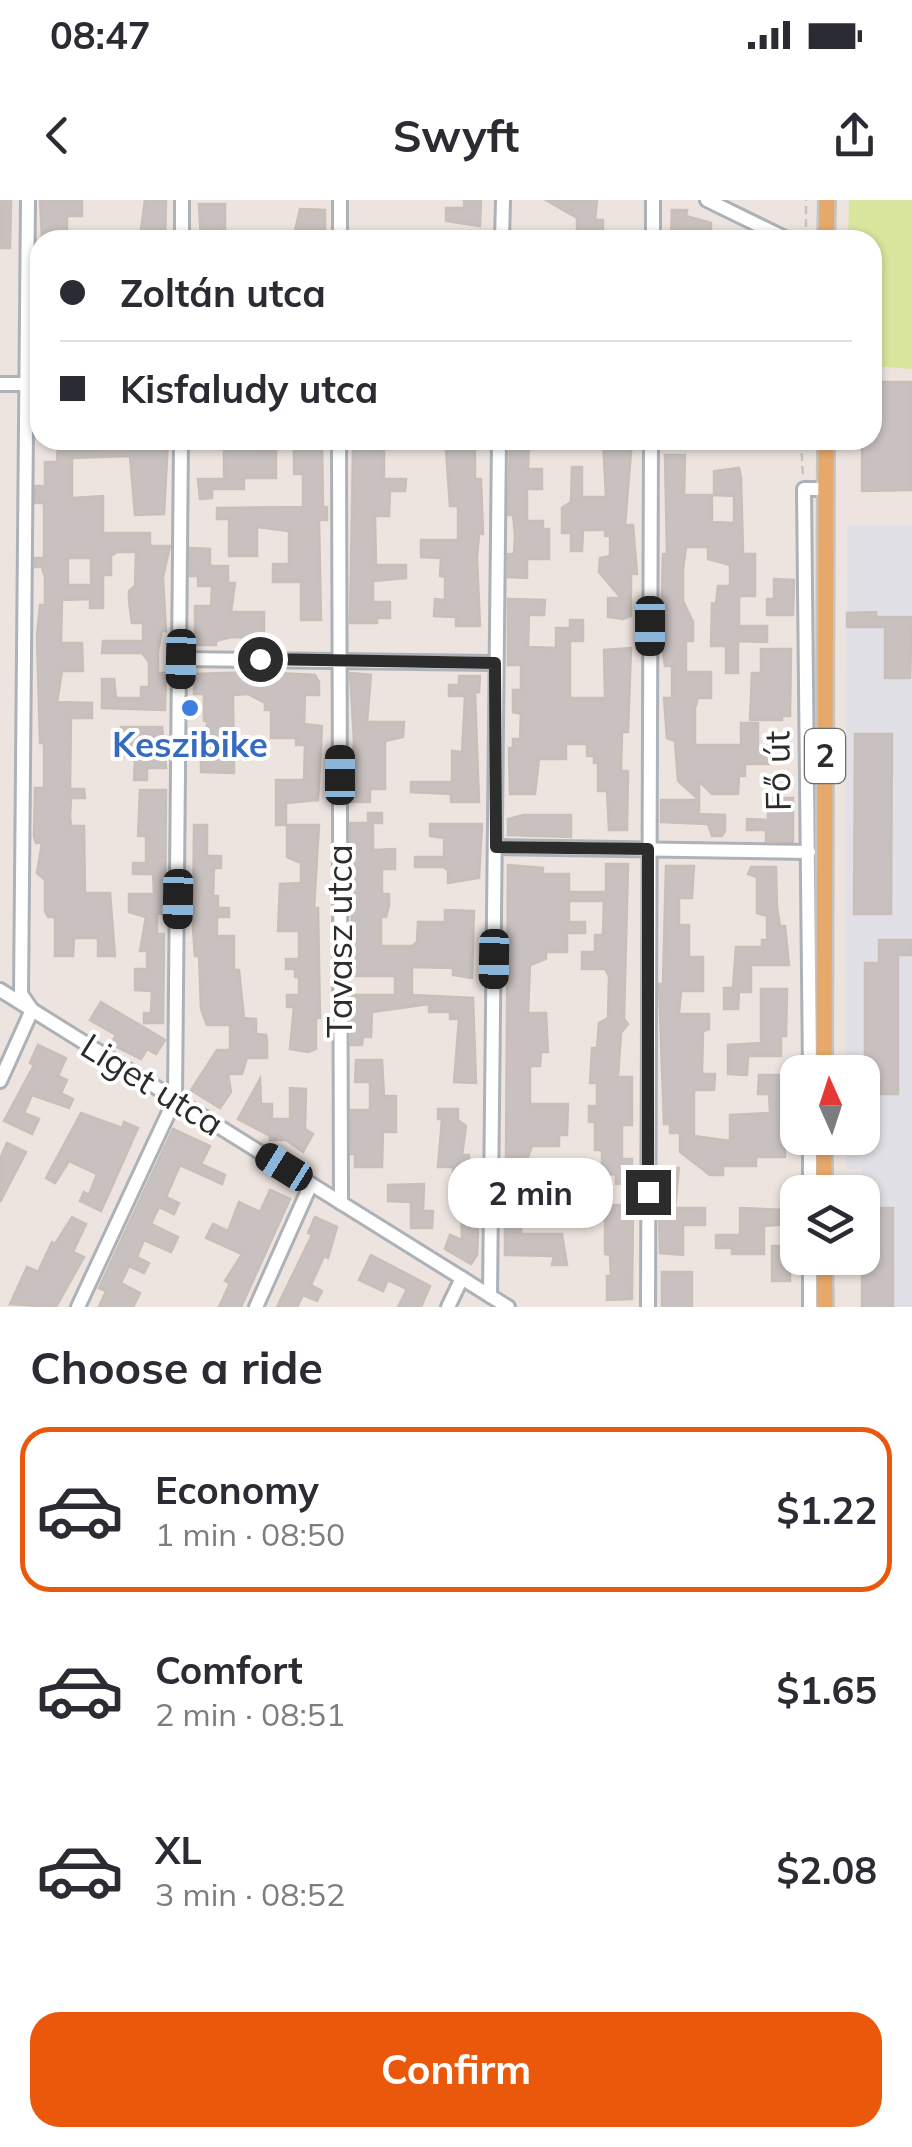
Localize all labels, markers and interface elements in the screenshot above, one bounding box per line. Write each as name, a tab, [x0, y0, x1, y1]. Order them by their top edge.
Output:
text: 08:47	[50, 11, 151, 59]
text: Swyft	[393, 107, 519, 163]
icon: back	[30, 108, 85, 163]
icon: share	[827, 108, 882, 163]
text: Zoltán utca	[120, 269, 326, 317]
text: Kisfaludy utca	[120, 365, 378, 413]
car	[635, 596, 665, 656]
car	[165, 629, 197, 689]
route start	[238, 637, 283, 682]
marker: Keszibike	[179, 697, 201, 719]
place label: Keszibike	[112, 722, 268, 766]
road number: 2	[805, 729, 845, 783]
street label: Fő út	[754, 730, 800, 812]
car	[325, 745, 355, 805]
street label: Tavasz utca	[317, 844, 361, 1038]
car	[162, 869, 194, 929]
car	[478, 929, 510, 989]
street label: Liget utca	[73, 1023, 232, 1145]
north arrow	[780, 1055, 880, 1155]
map controls	[780, 1055, 880, 1275]
car	[251, 1138, 317, 1196]
callout: 2 min	[448, 1157, 613, 1227]
route end	[626, 1170, 671, 1215]
text: 2 min	[488, 1173, 573, 1213]
button: layers	[780, 1175, 880, 1275]
text: Choose a ride	[30, 1339, 323, 1395]
icon: car	[35, 1465, 125, 1555]
text: Economy	[155, 1466, 319, 1514]
text: $1.22	[776, 1486, 877, 1534]
text: 1 min · 08:50	[155, 1514, 345, 1554]
icon: car	[35, 1645, 125, 1735]
text: Comfort	[155, 1646, 303, 1694]
text: $1.65	[776, 1666, 877, 1714]
text: 2 min · 08:51	[155, 1694, 345, 1734]
icon: car	[35, 1825, 125, 1915]
text: XL	[155, 1826, 202, 1874]
text: $2.08	[776, 1846, 877, 1894]
text: 3 min · 08:52	[155, 1874, 345, 1914]
button: Confirm	[30, 2012, 882, 2127]

